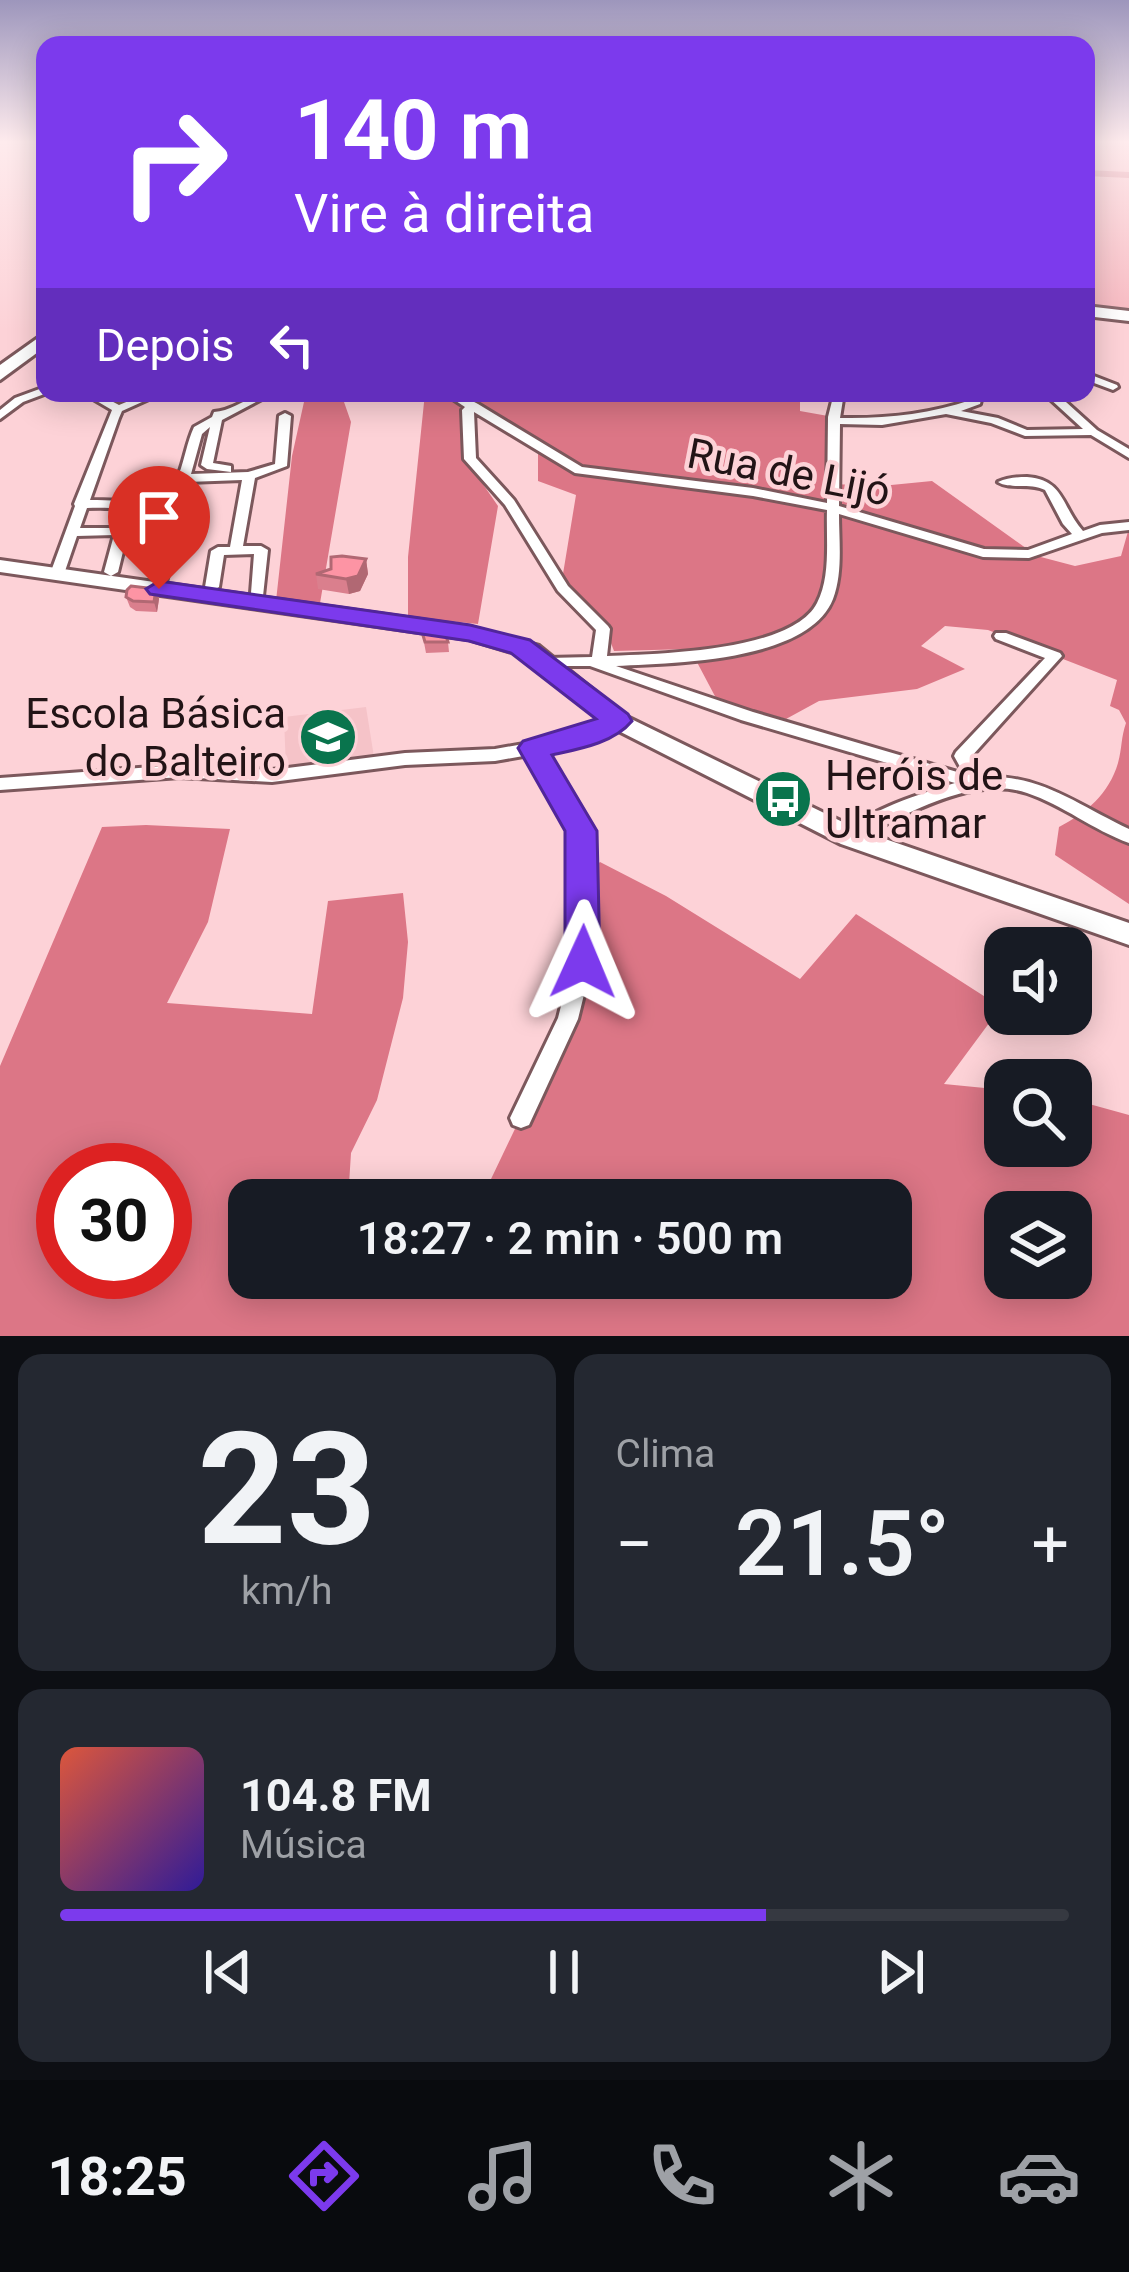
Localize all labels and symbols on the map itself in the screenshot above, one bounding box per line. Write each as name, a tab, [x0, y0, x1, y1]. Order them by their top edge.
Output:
street label: Rua de Lijó	[683, 428, 895, 516]
pin	[108, 466, 210, 589]
place label: Escola Básica do Balteiro	[25, 689, 286, 786]
school or university icon: Escola Básica do Balteiro	[297, 706, 359, 768]
place label: Heróis de Ultramar	[825, 751, 1003, 848]
bus stop icon: Heróis de Ultramar	[752, 768, 814, 830]
position arrow	[520, 899, 646, 1025]
speed limit sign: 30	[36, 1143, 192, 1299]

